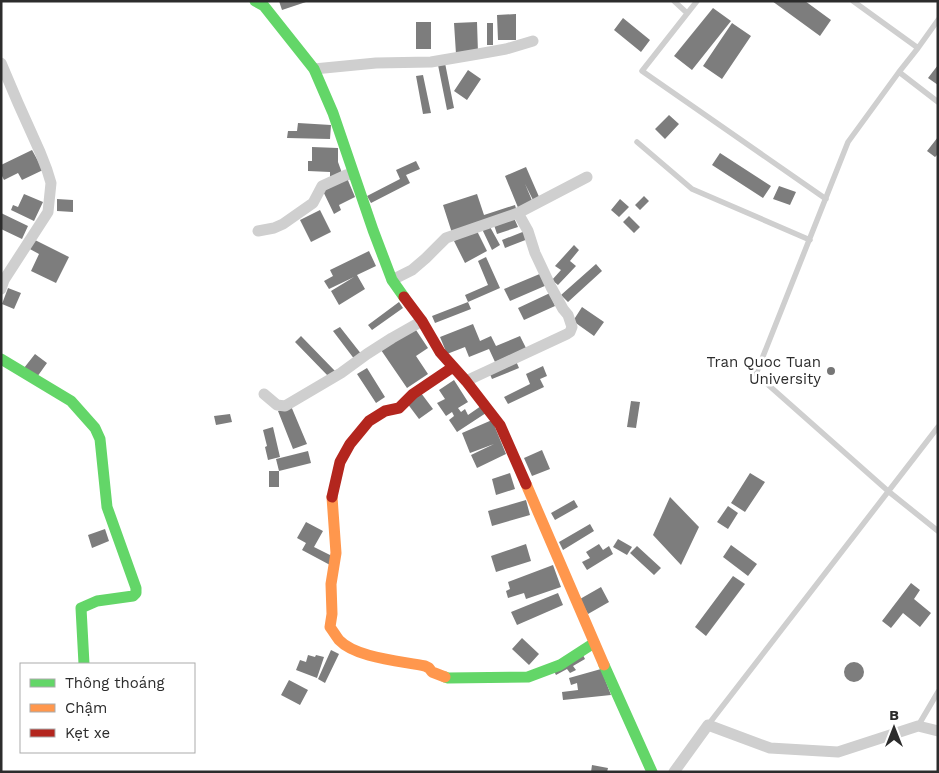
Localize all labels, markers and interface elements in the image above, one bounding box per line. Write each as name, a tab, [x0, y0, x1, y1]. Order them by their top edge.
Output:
place label: Tran Quoc Tuan University	[706, 353, 821, 388]
marker: Tran Quoc Tuan University	[825, 365, 837, 377]
legend	[20, 663, 195, 753]
text: Thông thoáng	[65, 674, 164, 692]
text: Chậm	[65, 699, 107, 717]
north arrow	[869, 703, 919, 753]
text: B	[889, 707, 899, 723]
text: Kẹt xe	[65, 724, 110, 742]

